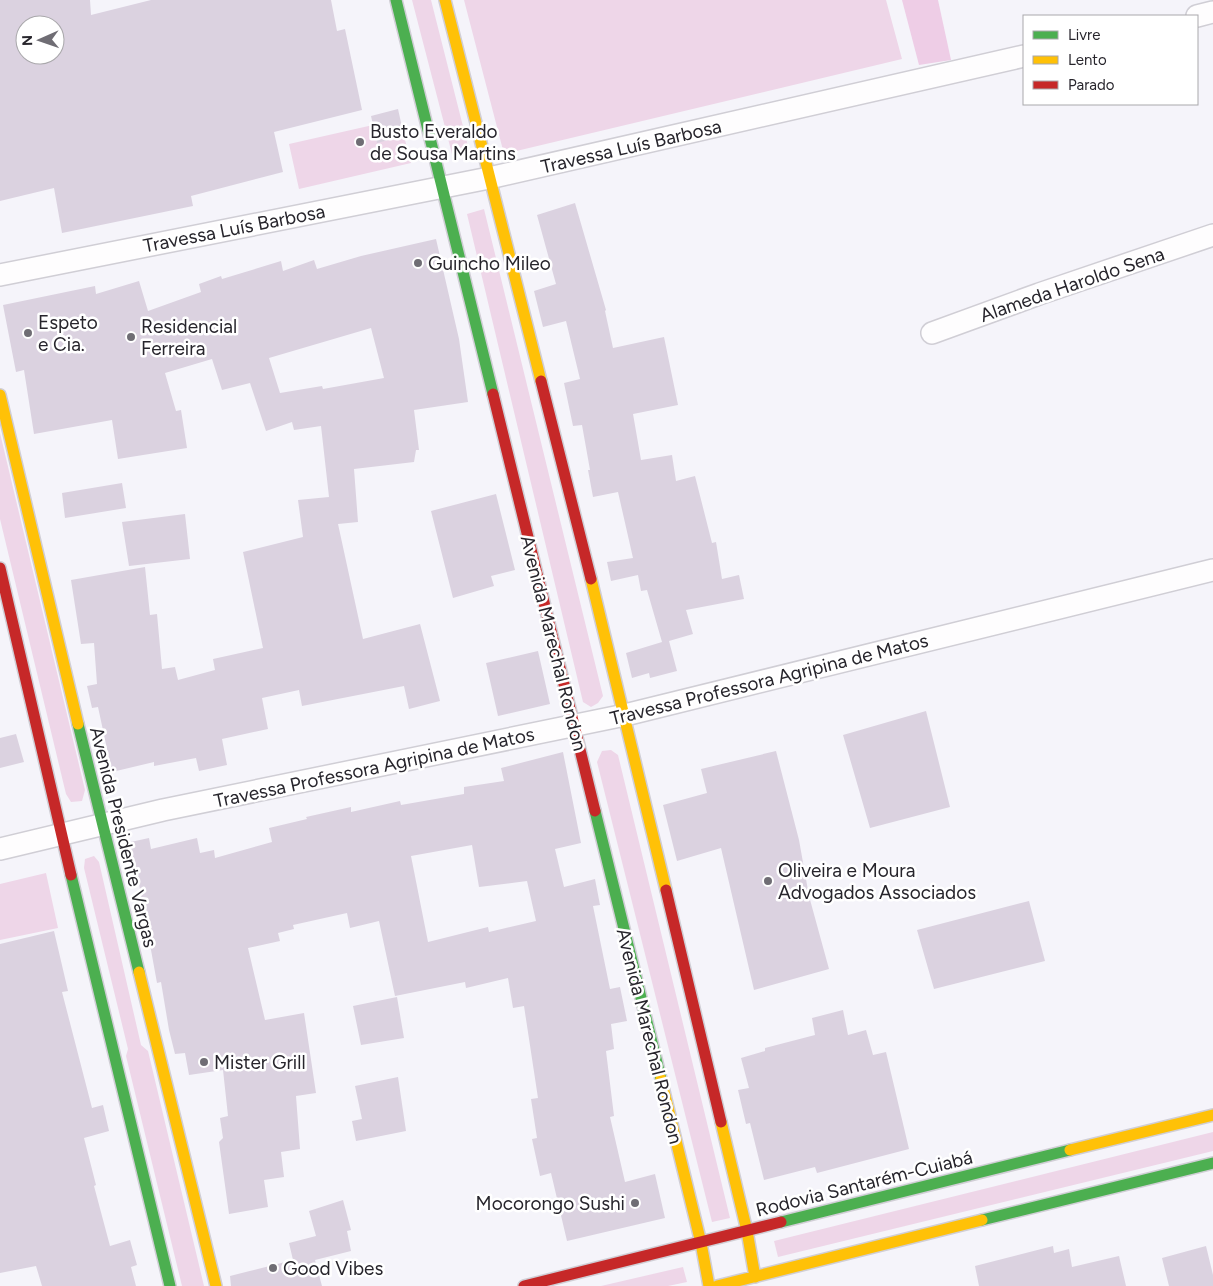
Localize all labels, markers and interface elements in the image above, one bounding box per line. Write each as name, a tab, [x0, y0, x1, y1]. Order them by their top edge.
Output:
north arrow	[15, 15, 65, 65]
legend	[1023, 15, 1198, 105]
text: Livre	[1068, 26, 1100, 44]
text: N	[19, 35, 36, 46]
text: Lento	[1068, 51, 1107, 69]
text: Parado	[1068, 76, 1115, 94]
street label: Travessa Luís Barbosa	[539, 115, 724, 178]
place label: Busto Everaldo de Sousa Martins	[370, 120, 516, 165]
marker: Busto Everaldo de Sousa Martins	[354, 136, 366, 148]
street label: Travessa Luís Barbosa	[141, 200, 327, 257]
street label: Alameda Haroldo Sena	[977, 242, 1167, 327]
place label: Guincho Mileo	[428, 252, 551, 275]
marker: Guincho Mileo	[412, 257, 424, 269]
place label: Espeto e Cia.	[38, 311, 98, 356]
place label: Residencial Ferreira	[141, 315, 237, 360]
marker: Espeto e Cia.	[22, 327, 34, 339]
marker: Residencial Ferreira	[125, 331, 137, 343]
street label: Avenida Marechal Rondon	[516, 533, 591, 753]
street label: Travessa Professora Agripina de Matos	[608, 629, 931, 730]
street label: Travessa Professora Agripina de Matos	[212, 722, 537, 813]
street label: Avenida Presidente Vargas	[85, 724, 162, 950]
place label: Oliveira e Moura Advogados Associados	[778, 859, 976, 904]
marker: Oliveira e Moura Advogados Associados	[762, 875, 774, 887]
street label: Avenida Marechal Rondon	[612, 926, 687, 1146]
place label: Mister Grill	[214, 1051, 306, 1074]
marker: Mister Grill	[198, 1056, 210, 1068]
street label: Rodovia Santarém-Cuiabá	[753, 1145, 975, 1222]
place label: Mocorongo Sushi	[476, 1192, 625, 1215]
marker: Mocorongo Sushi	[629, 1197, 641, 1209]
place label: Good Vibes	[283, 1257, 383, 1280]
marker: Good Vibes	[267, 1262, 279, 1274]

